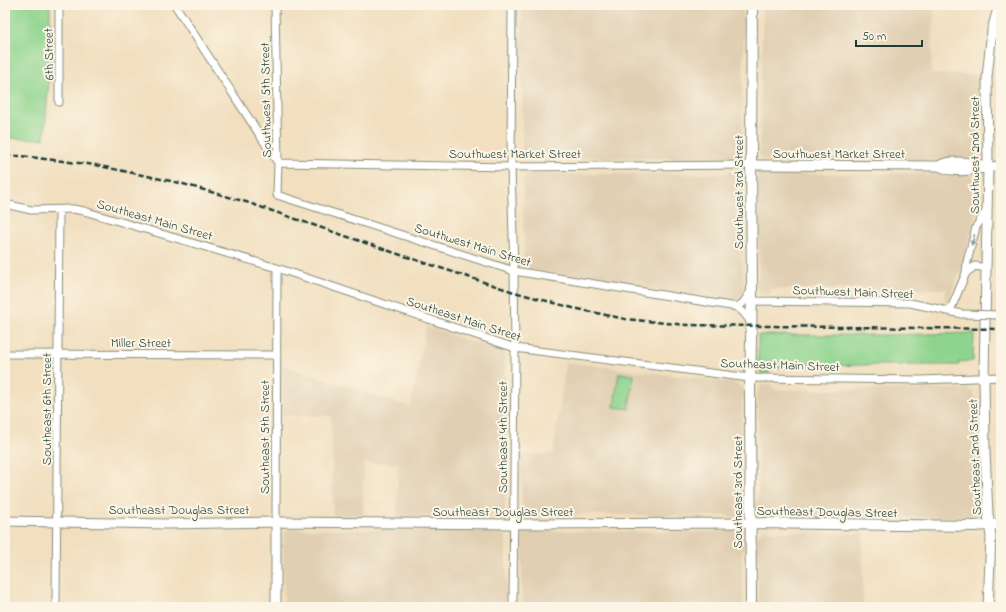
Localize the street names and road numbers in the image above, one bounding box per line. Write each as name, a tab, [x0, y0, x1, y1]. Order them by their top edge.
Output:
street label: 6th Street	[40, 27, 59, 80]
street label: Southwest 5th Street	[256, 41, 277, 158]
street label: Southwest 2nd Street	[966, 95, 985, 214]
street label: Southwest 3rd Street	[730, 134, 749, 249]
street label: Southwest Market Street	[449, 145, 582, 164]
street label: Southwest Market Street	[773, 145, 906, 164]
street label: Southeast Main Street	[94, 195, 215, 246]
street label: Southwest Main Street	[412, 219, 534, 272]
street label: Southwest Main Street	[792, 281, 915, 304]
street label: Southeast Main Street	[404, 292, 524, 347]
street label: Miller Street	[111, 334, 172, 353]
street label: Southeast 6th Street	[38, 352, 57, 465]
street label: Southeast Main Street	[720, 354, 841, 377]
street label: Southeast 5th Street	[256, 379, 275, 494]
street label: Southeast 4th Street	[494, 380, 513, 493]
street label: Southeast 2nd Street	[964, 398, 987, 515]
street label: Southeast 3rd Street	[729, 435, 748, 548]
street label: Southeast Douglas Street	[109, 501, 250, 521]
street label: Southeast Douglas Street	[756, 502, 898, 524]
street label: Southeast Douglas Street	[433, 503, 574, 523]

